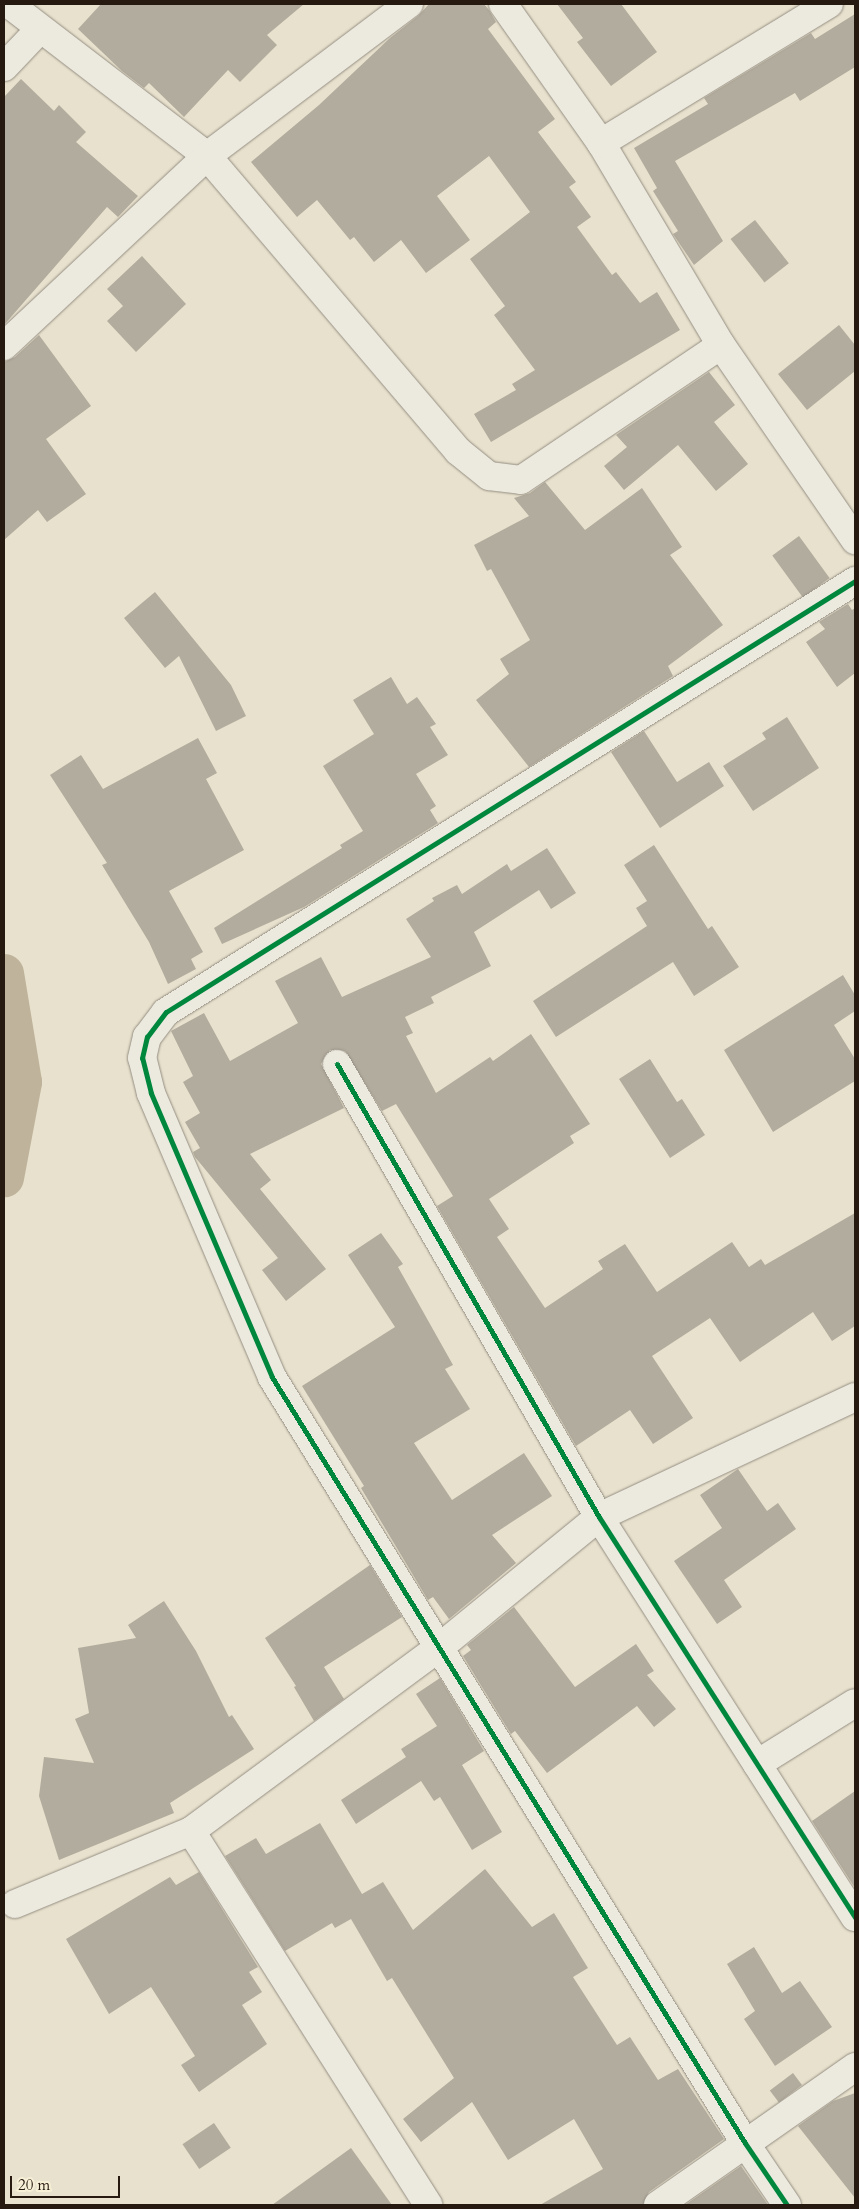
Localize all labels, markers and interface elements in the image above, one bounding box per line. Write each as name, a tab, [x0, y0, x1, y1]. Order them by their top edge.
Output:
scale bar	[12, 2166, 122, 2198]
text: 20 m	[18, 2175, 50, 2195]

